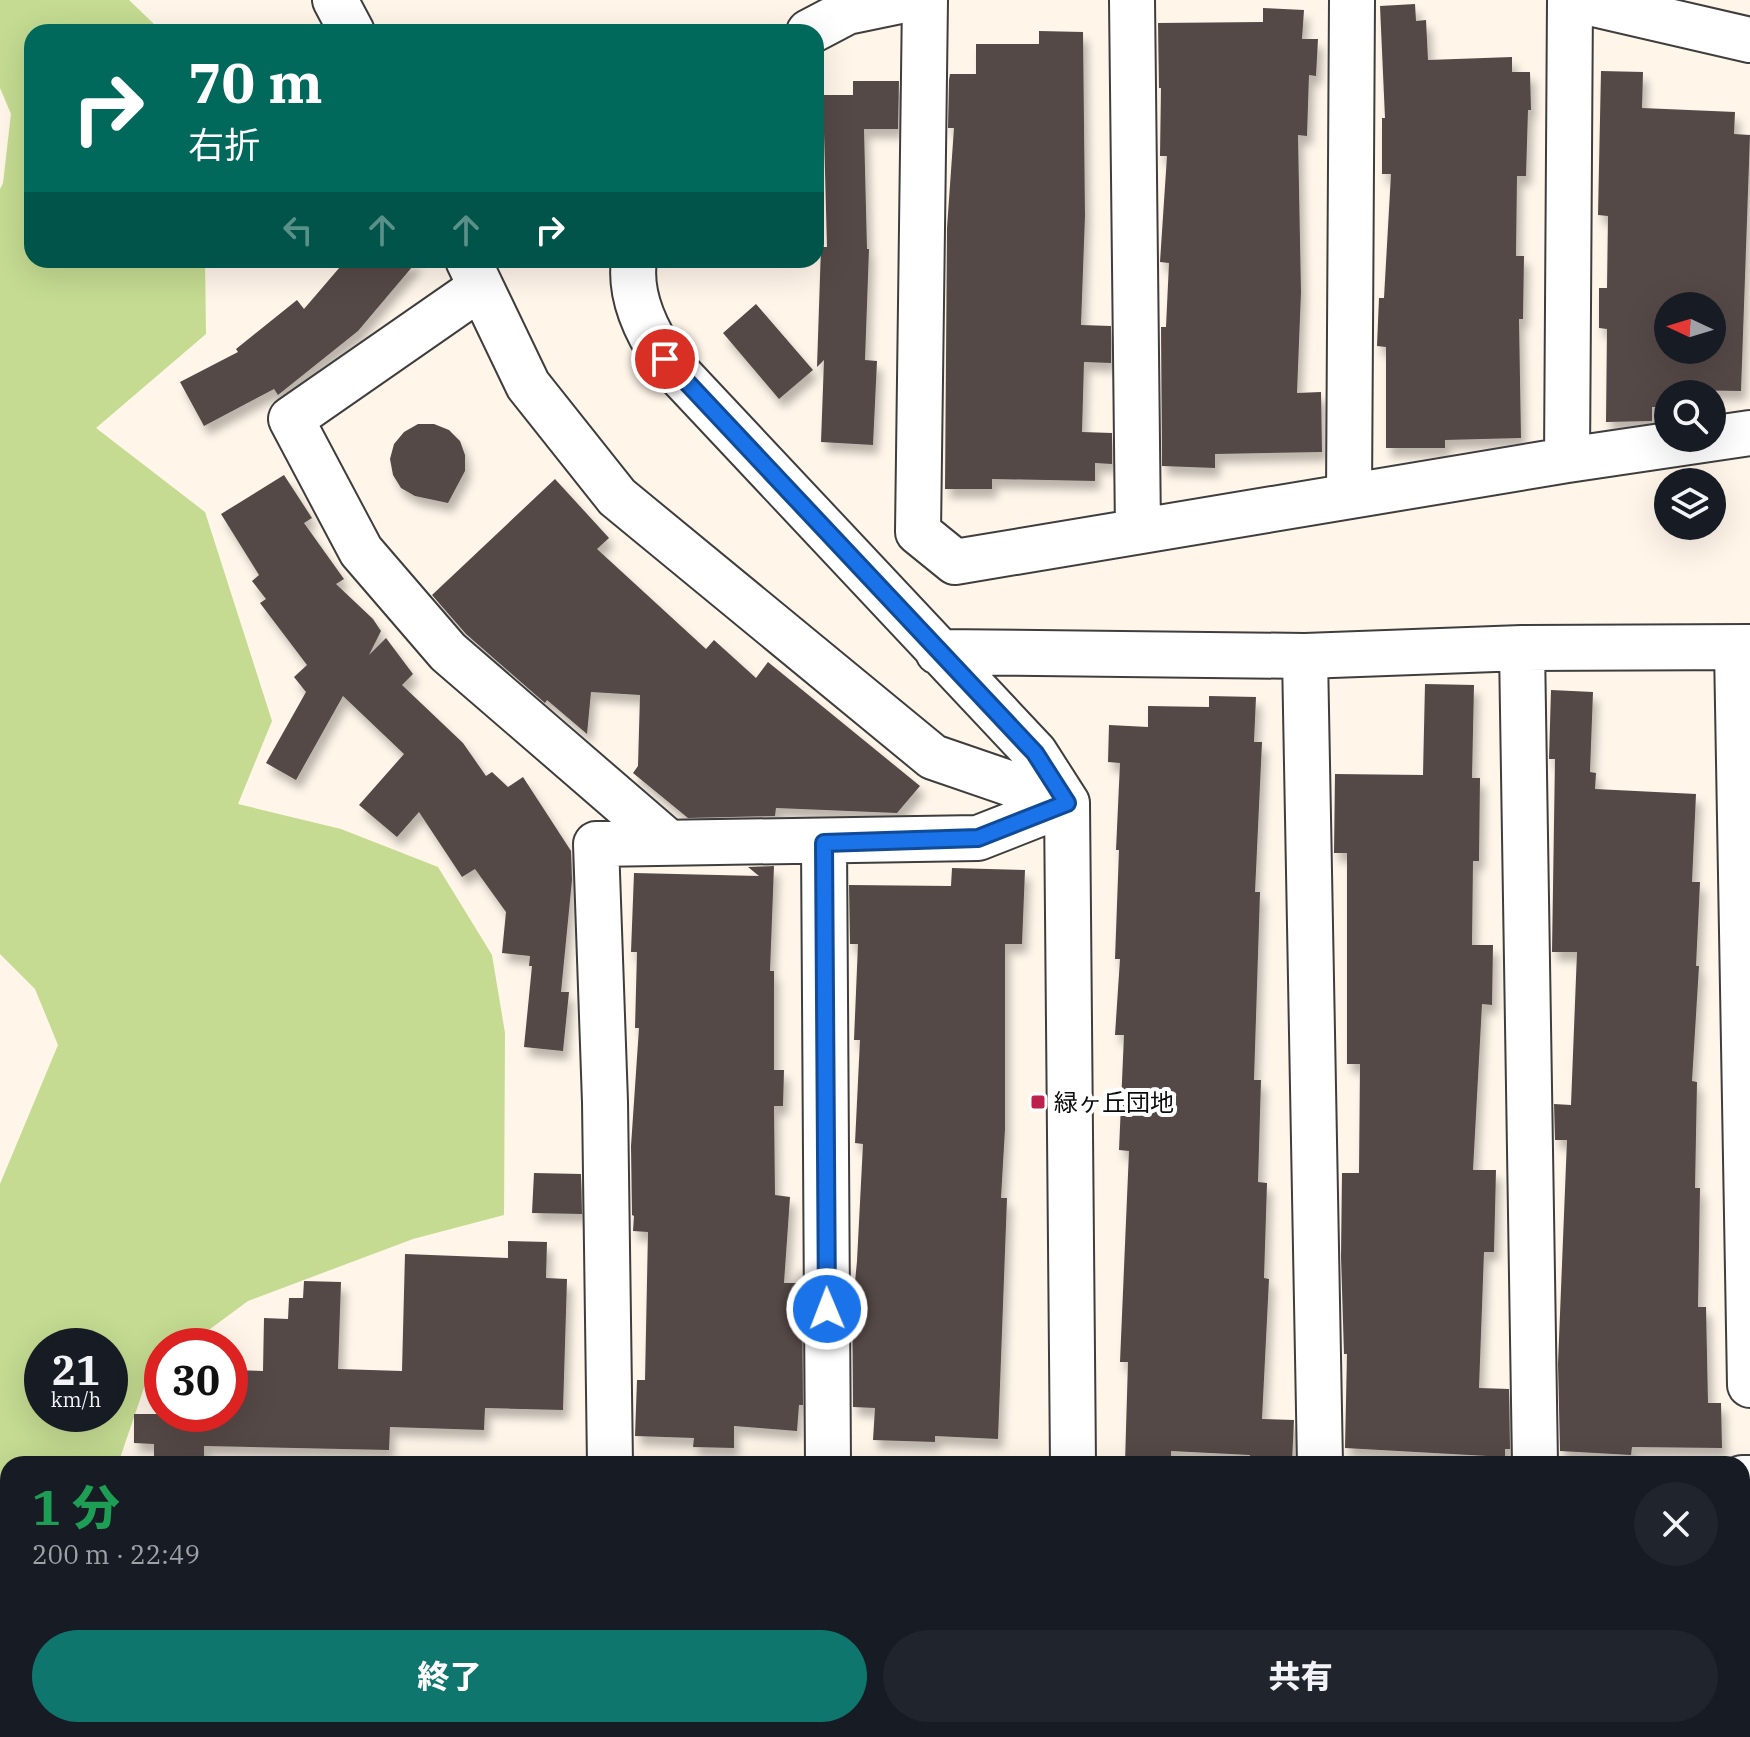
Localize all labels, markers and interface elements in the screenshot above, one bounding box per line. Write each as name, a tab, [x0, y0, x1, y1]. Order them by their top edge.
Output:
text: 70 m	[188, 46, 323, 118]
icon: right	[56, 56, 160, 160]
text: 右折	[188, 121, 260, 168]
icon: left	[276, 208, 320, 252]
icon: ahead	[360, 208, 404, 252]
icon: ahead	[444, 208, 488, 252]
icon: right	[528, 208, 572, 252]
north arrow	[1654, 292, 1726, 364]
map controls	[1654, 292, 1726, 540]
pin	[631, 325, 699, 393]
icon: arrive	[643, 337, 687, 381]
button: search	[1654, 380, 1726, 452]
button: layers	[1654, 468, 1726, 540]
place label: 緑ヶ丘団地	[1054, 1086, 1174, 1118]
marker: 緑ヶ丘団地	[1029, 1093, 1047, 1111]
position arrow	[785, 1267, 869, 1351]
speed limit sign: 30	[144, 1328, 248, 1432]
text: 21	[52, 1344, 100, 1396]
text: km/h	[51, 1386, 101, 1413]
text: 1 分	[32, 1476, 120, 1538]
button: close	[1634, 1482, 1718, 1566]
text: 200 m · 22:49	[32, 1537, 200, 1571]
button: 終了	[32, 1630, 867, 1722]
button: 共有	[883, 1630, 1718, 1722]

